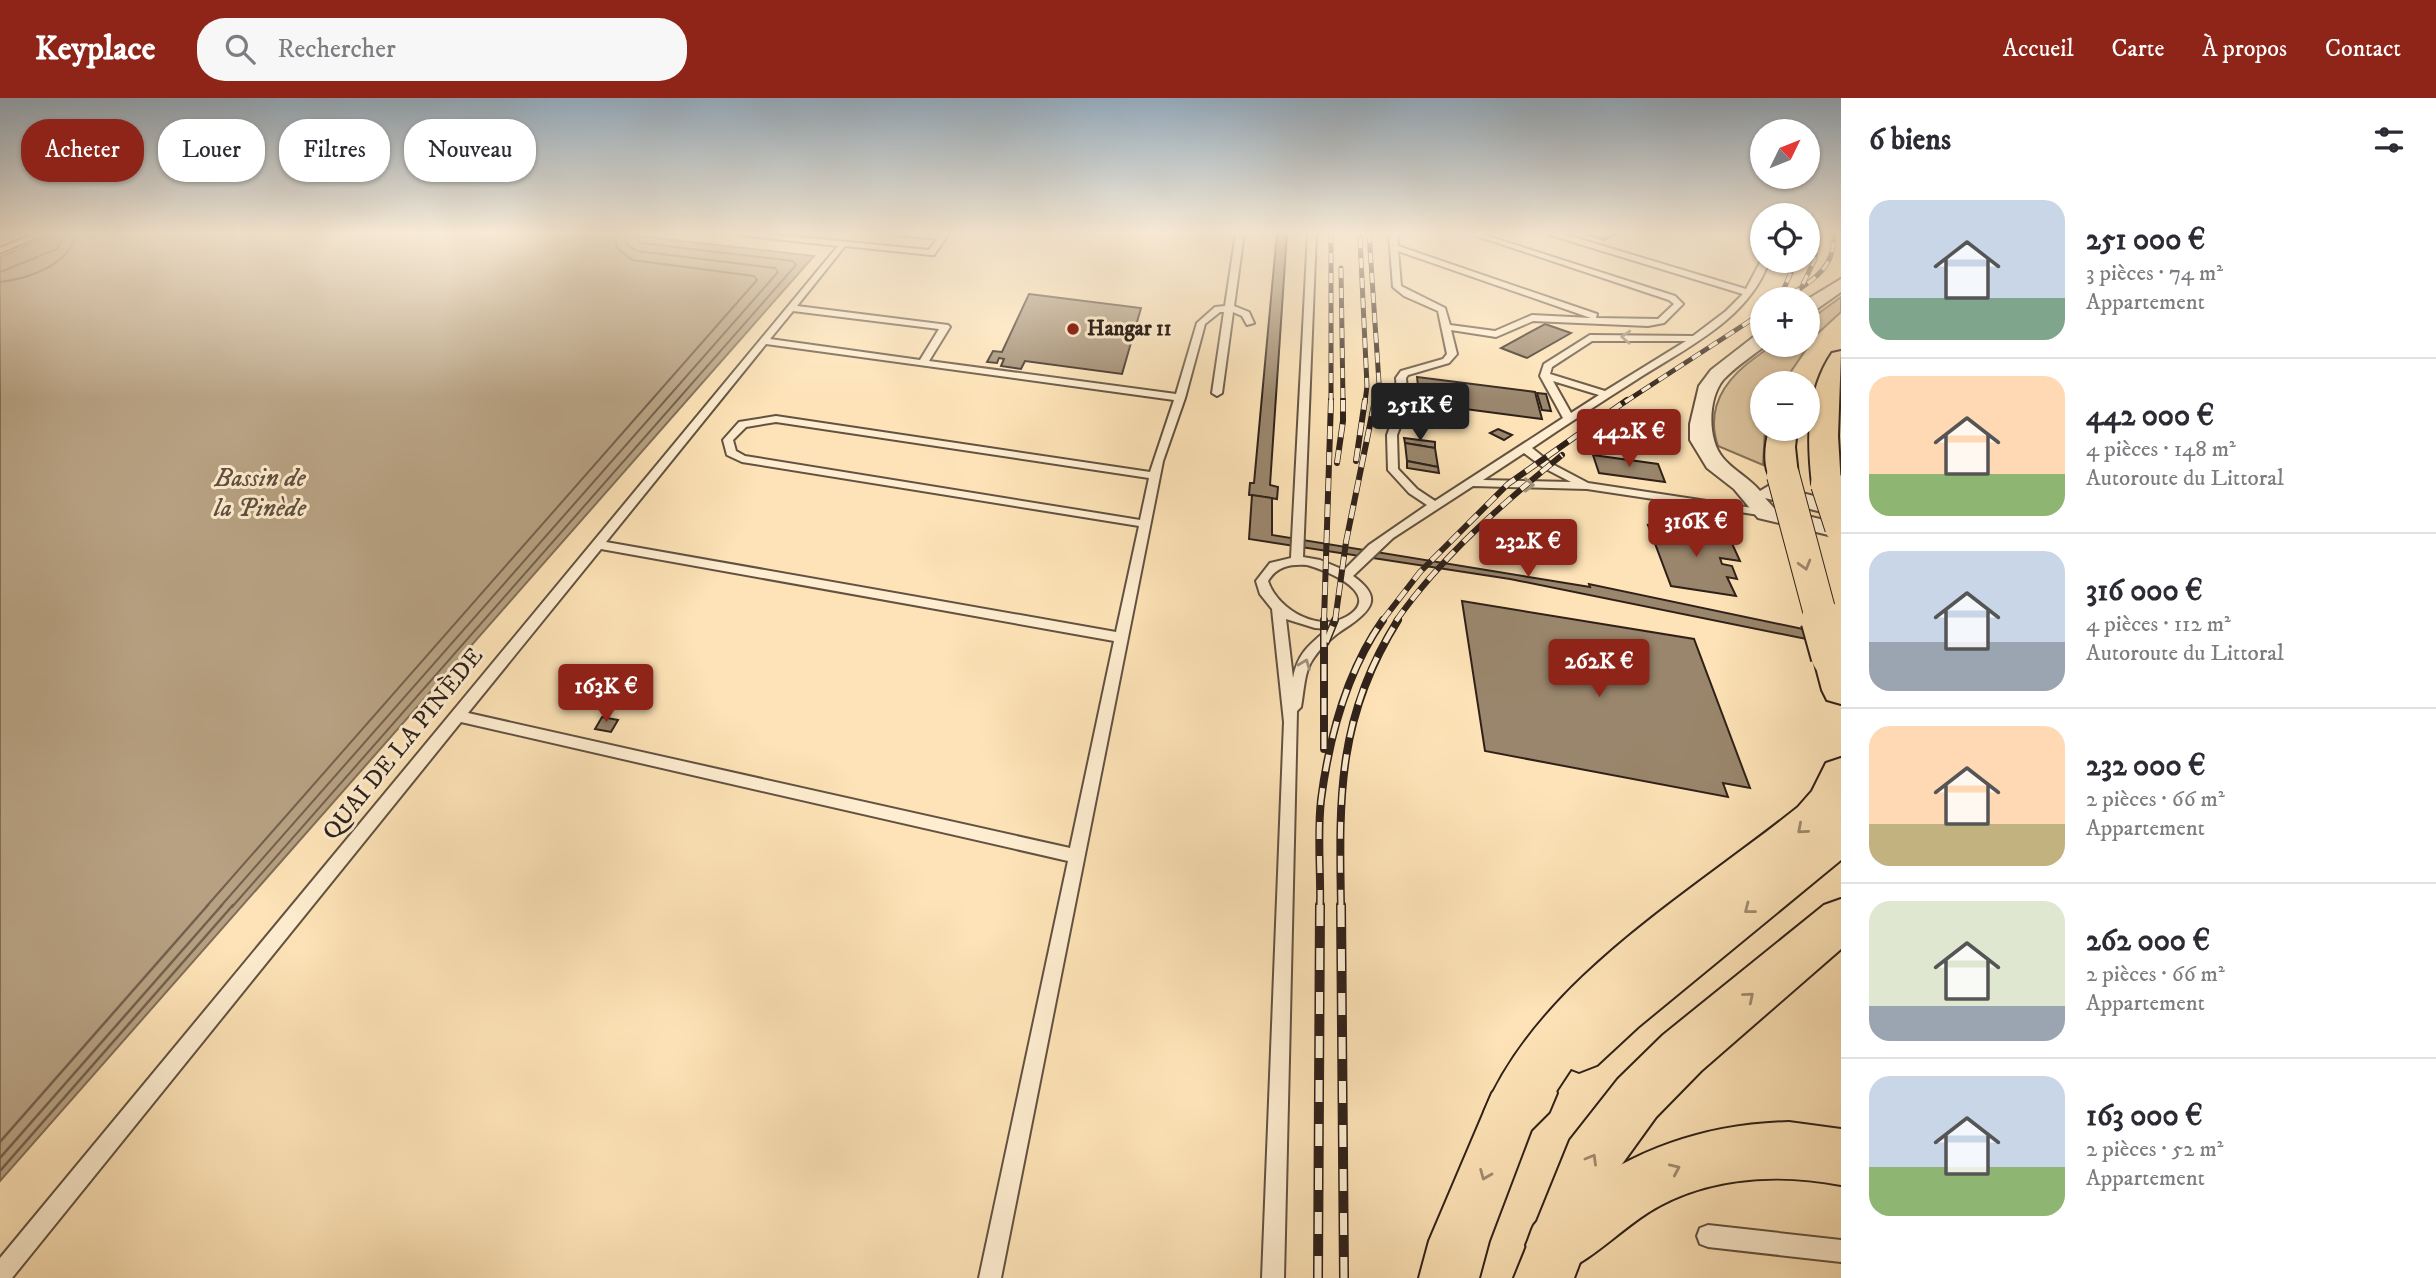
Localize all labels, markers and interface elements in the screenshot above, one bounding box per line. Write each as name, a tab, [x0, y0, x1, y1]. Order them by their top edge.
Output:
search box	[197, 18, 687, 81]
text: Keyplace	[35, 29, 155, 70]
icon: search	[221, 30, 259, 68]
text: Rechercher	[277, 33, 396, 66]
text: Accueil	[2003, 34, 2074, 64]
text: Carte	[2112, 34, 2164, 64]
text: À propos	[2202, 34, 2287, 64]
text: Contact	[2325, 34, 2401, 64]
chip: Acheter	[21, 119, 144, 182]
chip: Louer	[158, 119, 265, 182]
chip: Filtres	[279, 119, 390, 182]
chip: Nouveau	[404, 119, 536, 182]
north arrow	[1750, 119, 1820, 189]
map controls	[1750, 119, 1820, 441]
icon: filters	[2370, 121, 2408, 159]
text: 6 biens	[1869, 122, 1951, 159]
button: locate	[1750, 203, 1820, 273]
text: 251 000 €	[2086, 222, 2205, 259]
icon: home	[1925, 228, 2009, 312]
text: 3 pièces · 74 m²	[2086, 259, 2223, 288]
button: +	[1750, 287, 1820, 357]
text: Appartement	[2086, 288, 2205, 317]
place label: Hangar 11	[1087, 316, 1172, 342]
marker: Hangar 11	[1065, 321, 1081, 337]
one-way arrow	[1620, 330, 1631, 345]
button: −	[1750, 371, 1820, 441]
pin: 251K €	[1363, 384, 1477, 443]
text: 251K €	[1387, 391, 1453, 420]
text: 442 000 €	[2086, 398, 2214, 435]
icon: home	[1925, 404, 2009, 488]
pin: 442K €	[1572, 410, 1686, 469]
text: 442K €	[1593, 417, 1665, 446]
text: 4 pièces · 148 m²	[2086, 435, 2236, 464]
water label: Bassin de la Pinède	[213, 462, 307, 525]
text: Autoroute du Littoral	[2086, 464, 2284, 493]
one-way arrow	[1524, 477, 1535, 493]
pin: 316K €	[1639, 500, 1753, 559]
text: 316K €	[1664, 507, 1728, 536]
pin: 232K €	[1471, 519, 1585, 579]
text: 232K €	[1495, 527, 1561, 556]
one-way arrow	[1797, 559, 1812, 571]
text: 316 000 €	[2086, 573, 2203, 610]
icon: home	[1925, 579, 2009, 663]
text: 4 pièces · 112 m²	[2086, 610, 2231, 639]
text: Autoroute du Littoral	[2086, 639, 2284, 668]
pin: 262K €	[1542, 640, 1656, 699]
street label: QUAI DE LA PINÈDE	[316, 642, 490, 846]
text: 262K €	[1564, 647, 1634, 676]
one-way arrow	[1297, 659, 1311, 671]
pin: 163K €	[549, 664, 663, 724]
text: 163K €	[574, 672, 638, 701]
text: 232 000 €	[2086, 748, 2206, 785]
icon: home	[1925, 754, 2009, 838]
text: 2 pièces · 66 m²	[2086, 785, 2225, 814]
text: Appartement	[2086, 814, 2205, 843]
one-way arrow	[1797, 821, 1810, 833]
one-way arrow	[1745, 900, 1757, 913]
text: 262 000 €	[2086, 923, 2210, 960]
icon: home	[1925, 929, 2009, 1013]
text: 2 pièces · 66 m²	[2086, 960, 2225, 989]
text: Appartement	[2086, 989, 2205, 1018]
one-way arrow	[1741, 993, 1754, 1005]
text: 163 000 €	[2086, 1098, 2203, 1135]
icon: home	[1925, 1104, 2009, 1188]
text: 2 pièces · 52 m²	[2086, 1135, 2223, 1164]
one-way arrow	[1584, 1154, 1597, 1167]
one-way arrow	[1668, 1163, 1681, 1177]
text: Appartement	[2086, 1164, 2205, 1193]
one-way arrow	[1479, 1168, 1493, 1181]

